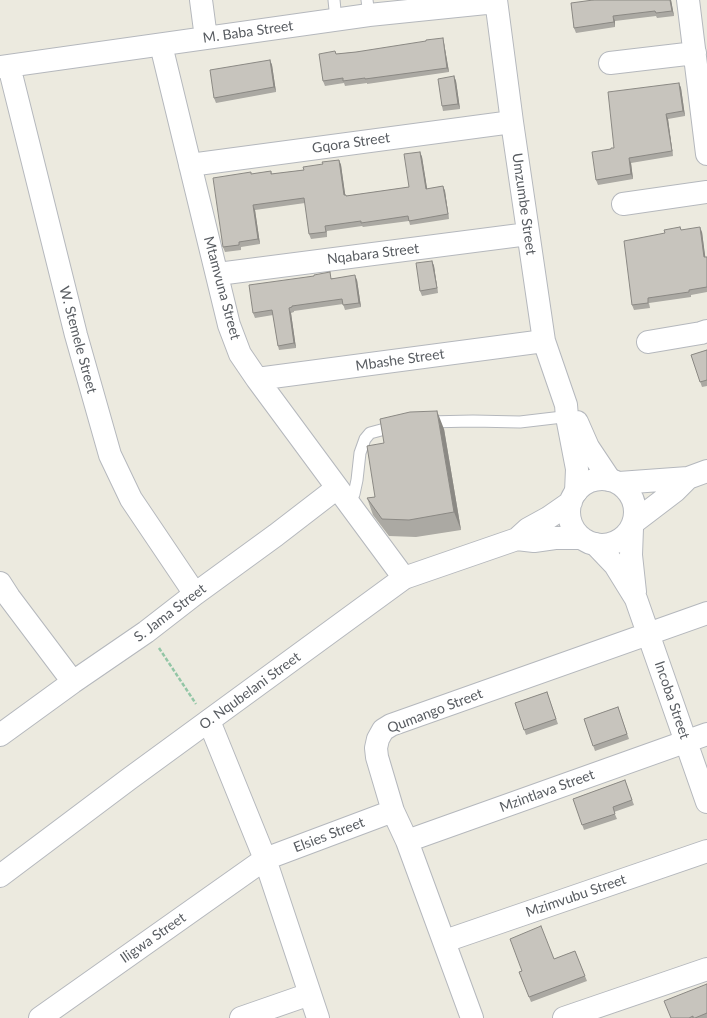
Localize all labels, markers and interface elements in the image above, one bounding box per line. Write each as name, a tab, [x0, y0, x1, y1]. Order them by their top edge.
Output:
street label: M. Baba Street	[202, 17, 294, 47]
street label: Gqora Street	[311, 129, 391, 157]
street label: Umzumbe Street	[509, 152, 539, 256]
street label: Mtamvuna Street	[200, 234, 244, 342]
street label: Nqabara Street	[326, 240, 420, 268]
street label: W. Stemele Street	[56, 285, 100, 395]
street label: Mbashe Street	[355, 345, 445, 375]
street label: S. Jama Street	[131, 580, 209, 646]
street label: O. Nqubelani Street	[196, 649, 304, 733]
street label: Incoba Street	[651, 659, 693, 741]
street label: Qumango Street	[385, 685, 485, 737]
street label: Mzintlava Street	[497, 766, 597, 816]
street label: Elsies Street	[291, 814, 367, 856]
street label: Mzimvubu Street	[524, 871, 628, 921]
street label: Iligwa Street	[117, 909, 189, 967]

